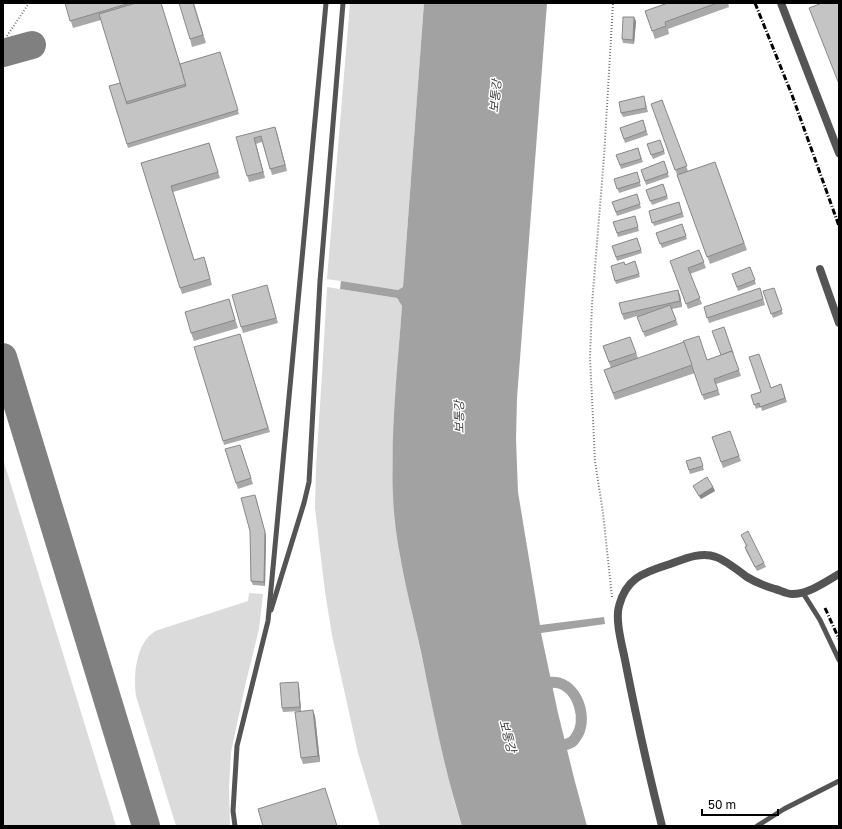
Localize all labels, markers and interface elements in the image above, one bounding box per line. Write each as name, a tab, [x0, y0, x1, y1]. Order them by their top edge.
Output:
water label: 보통강	[486, 77, 504, 113]
water label: 보통강	[451, 398, 467, 434]
water label: 보통강	[496, 718, 520, 756]
scale bar	[702, 791, 778, 817]
text: 50 m	[708, 797, 736, 812]

